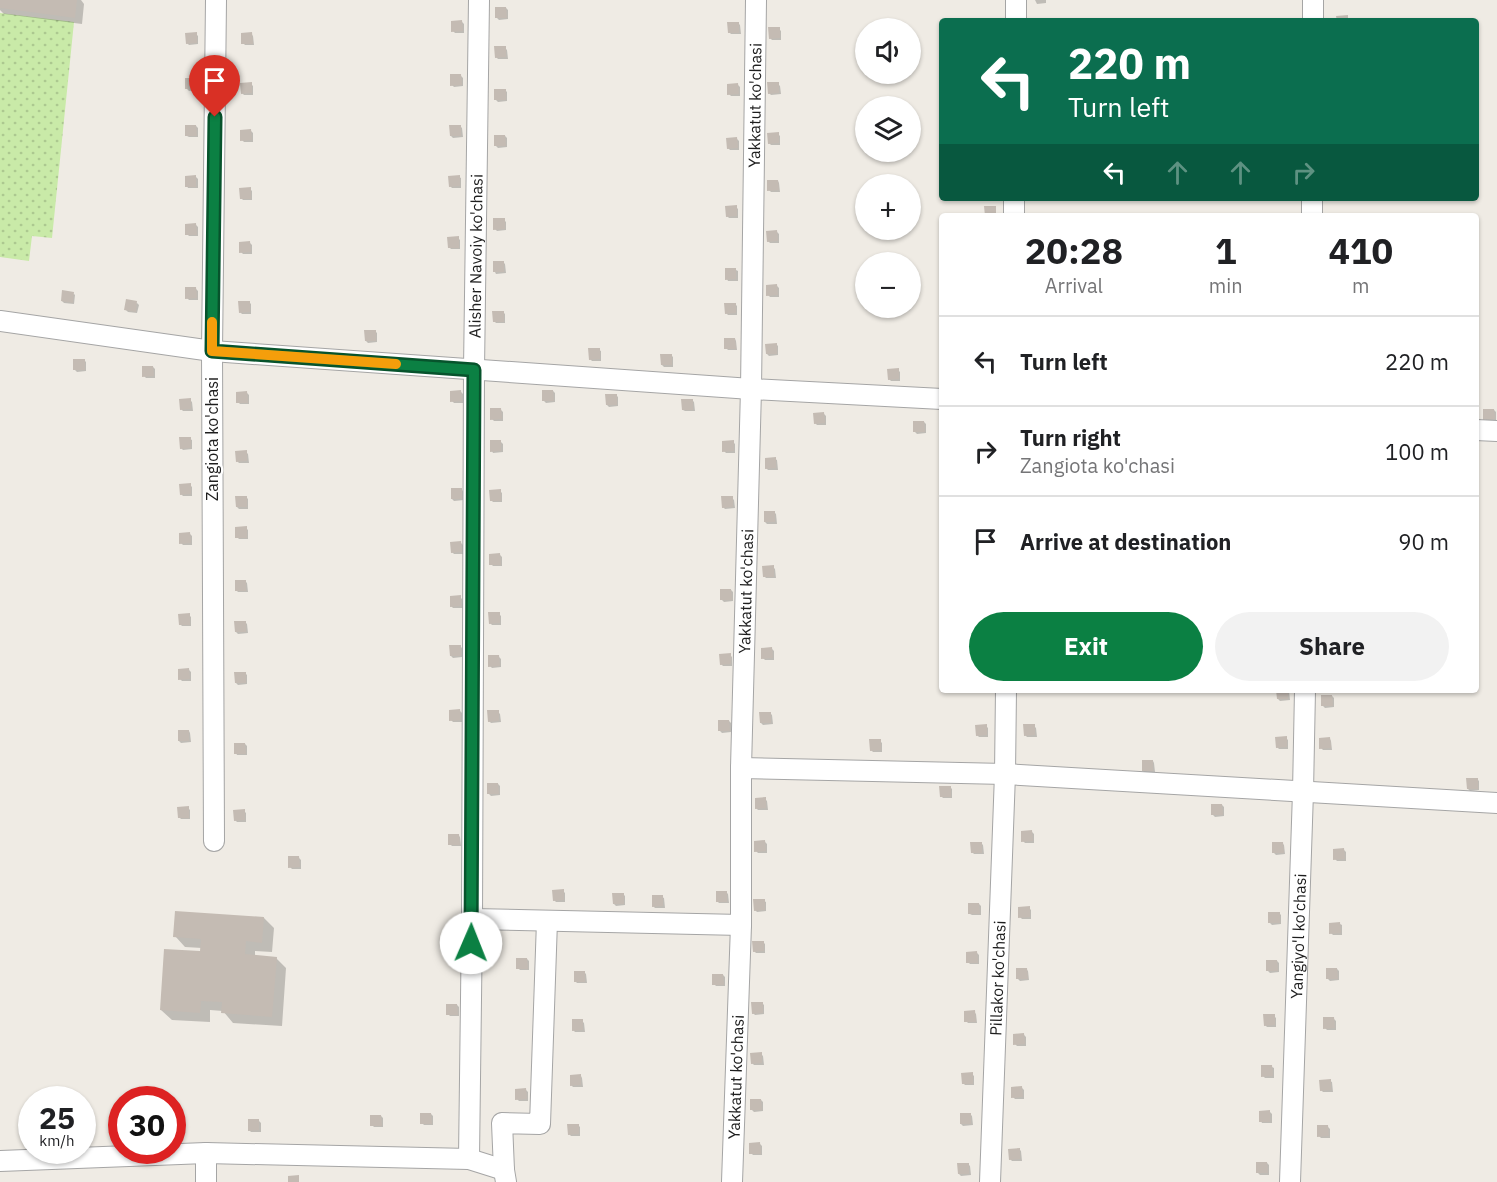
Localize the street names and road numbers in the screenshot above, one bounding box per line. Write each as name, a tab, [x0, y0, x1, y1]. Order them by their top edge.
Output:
street label: Yakkatut ko'chasi	[744, 43, 765, 168]
street label: Alisher Navoiy ko'chasi	[464, 174, 487, 338]
street label: Zangiota ko'chasi	[202, 377, 222, 501]
street label: Yakkatut ko'chasi	[734, 529, 757, 654]
street label: Yangiyo'l ko'chasi	[1286, 873, 1310, 999]
street label: Pillakor ko'chasi	[985, 920, 1010, 1036]
street label: Yakkatut ko'chasi	[724, 1014, 748, 1140]

